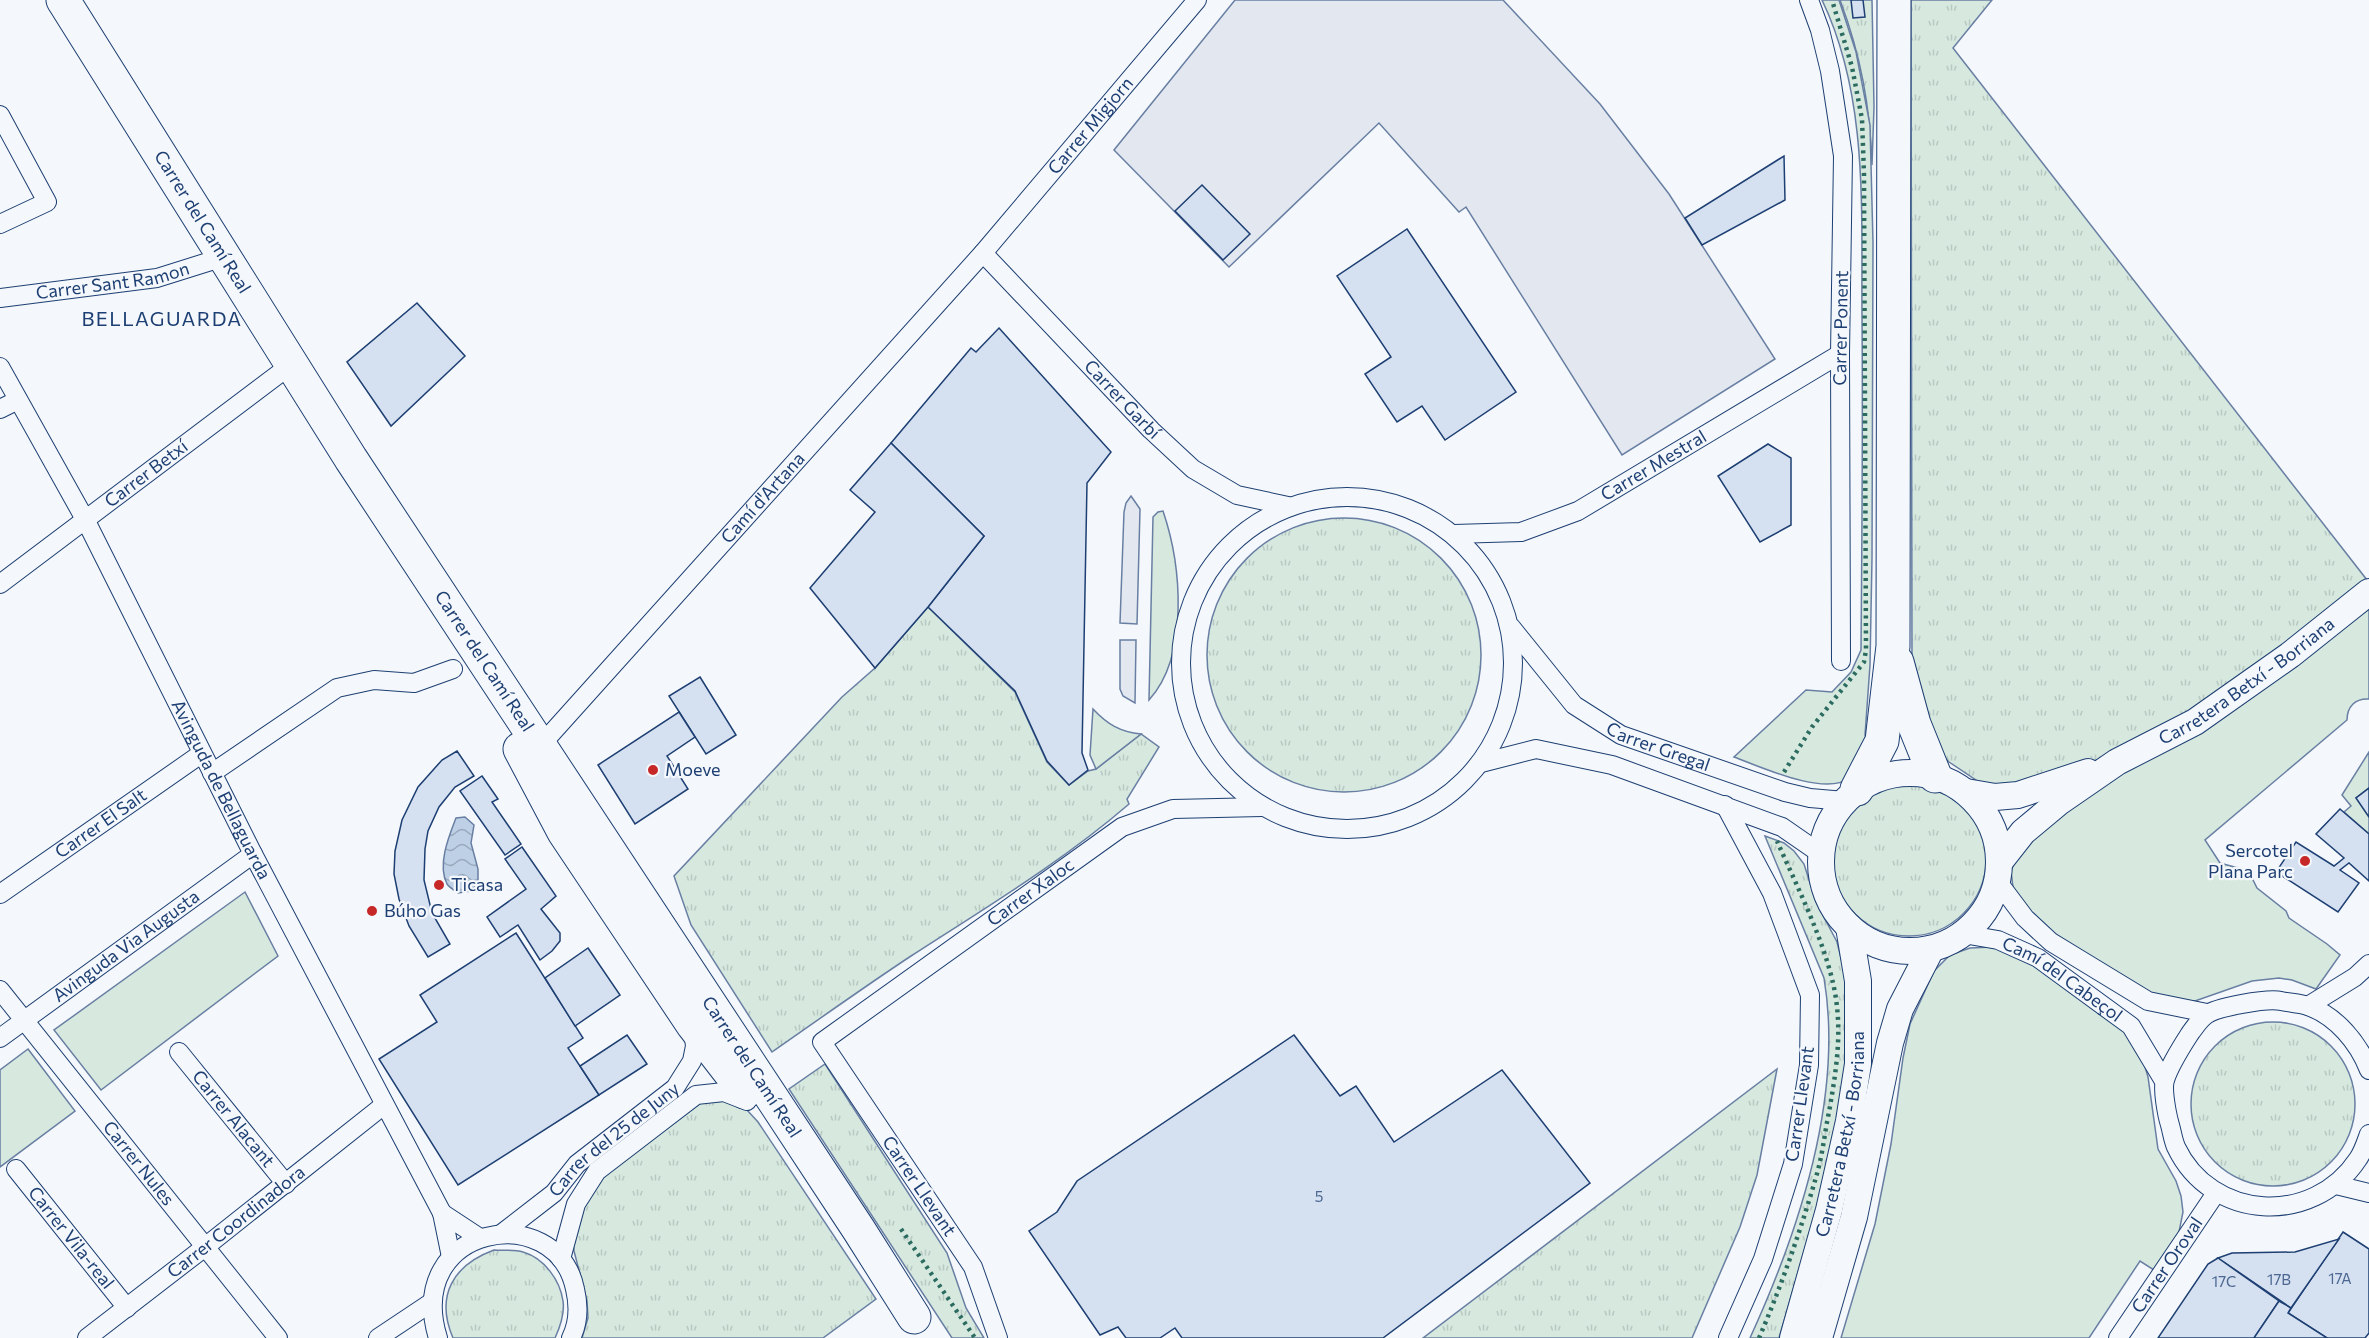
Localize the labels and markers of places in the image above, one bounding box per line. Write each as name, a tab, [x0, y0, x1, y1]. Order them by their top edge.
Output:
place label: Moeve	[665, 758, 721, 780]
marker: Moeve	[646, 763, 660, 777]
place label: Sercotel Plana Parc	[2208, 839, 2293, 882]
marker: Sercotel Plana Parc	[2298, 854, 2312, 868]
place label: Ticasa	[451, 873, 503, 895]
marker: Ticasa	[432, 878, 446, 892]
place label: Búho Gas	[384, 899, 461, 921]
marker: Búho Gas	[365, 904, 379, 918]

